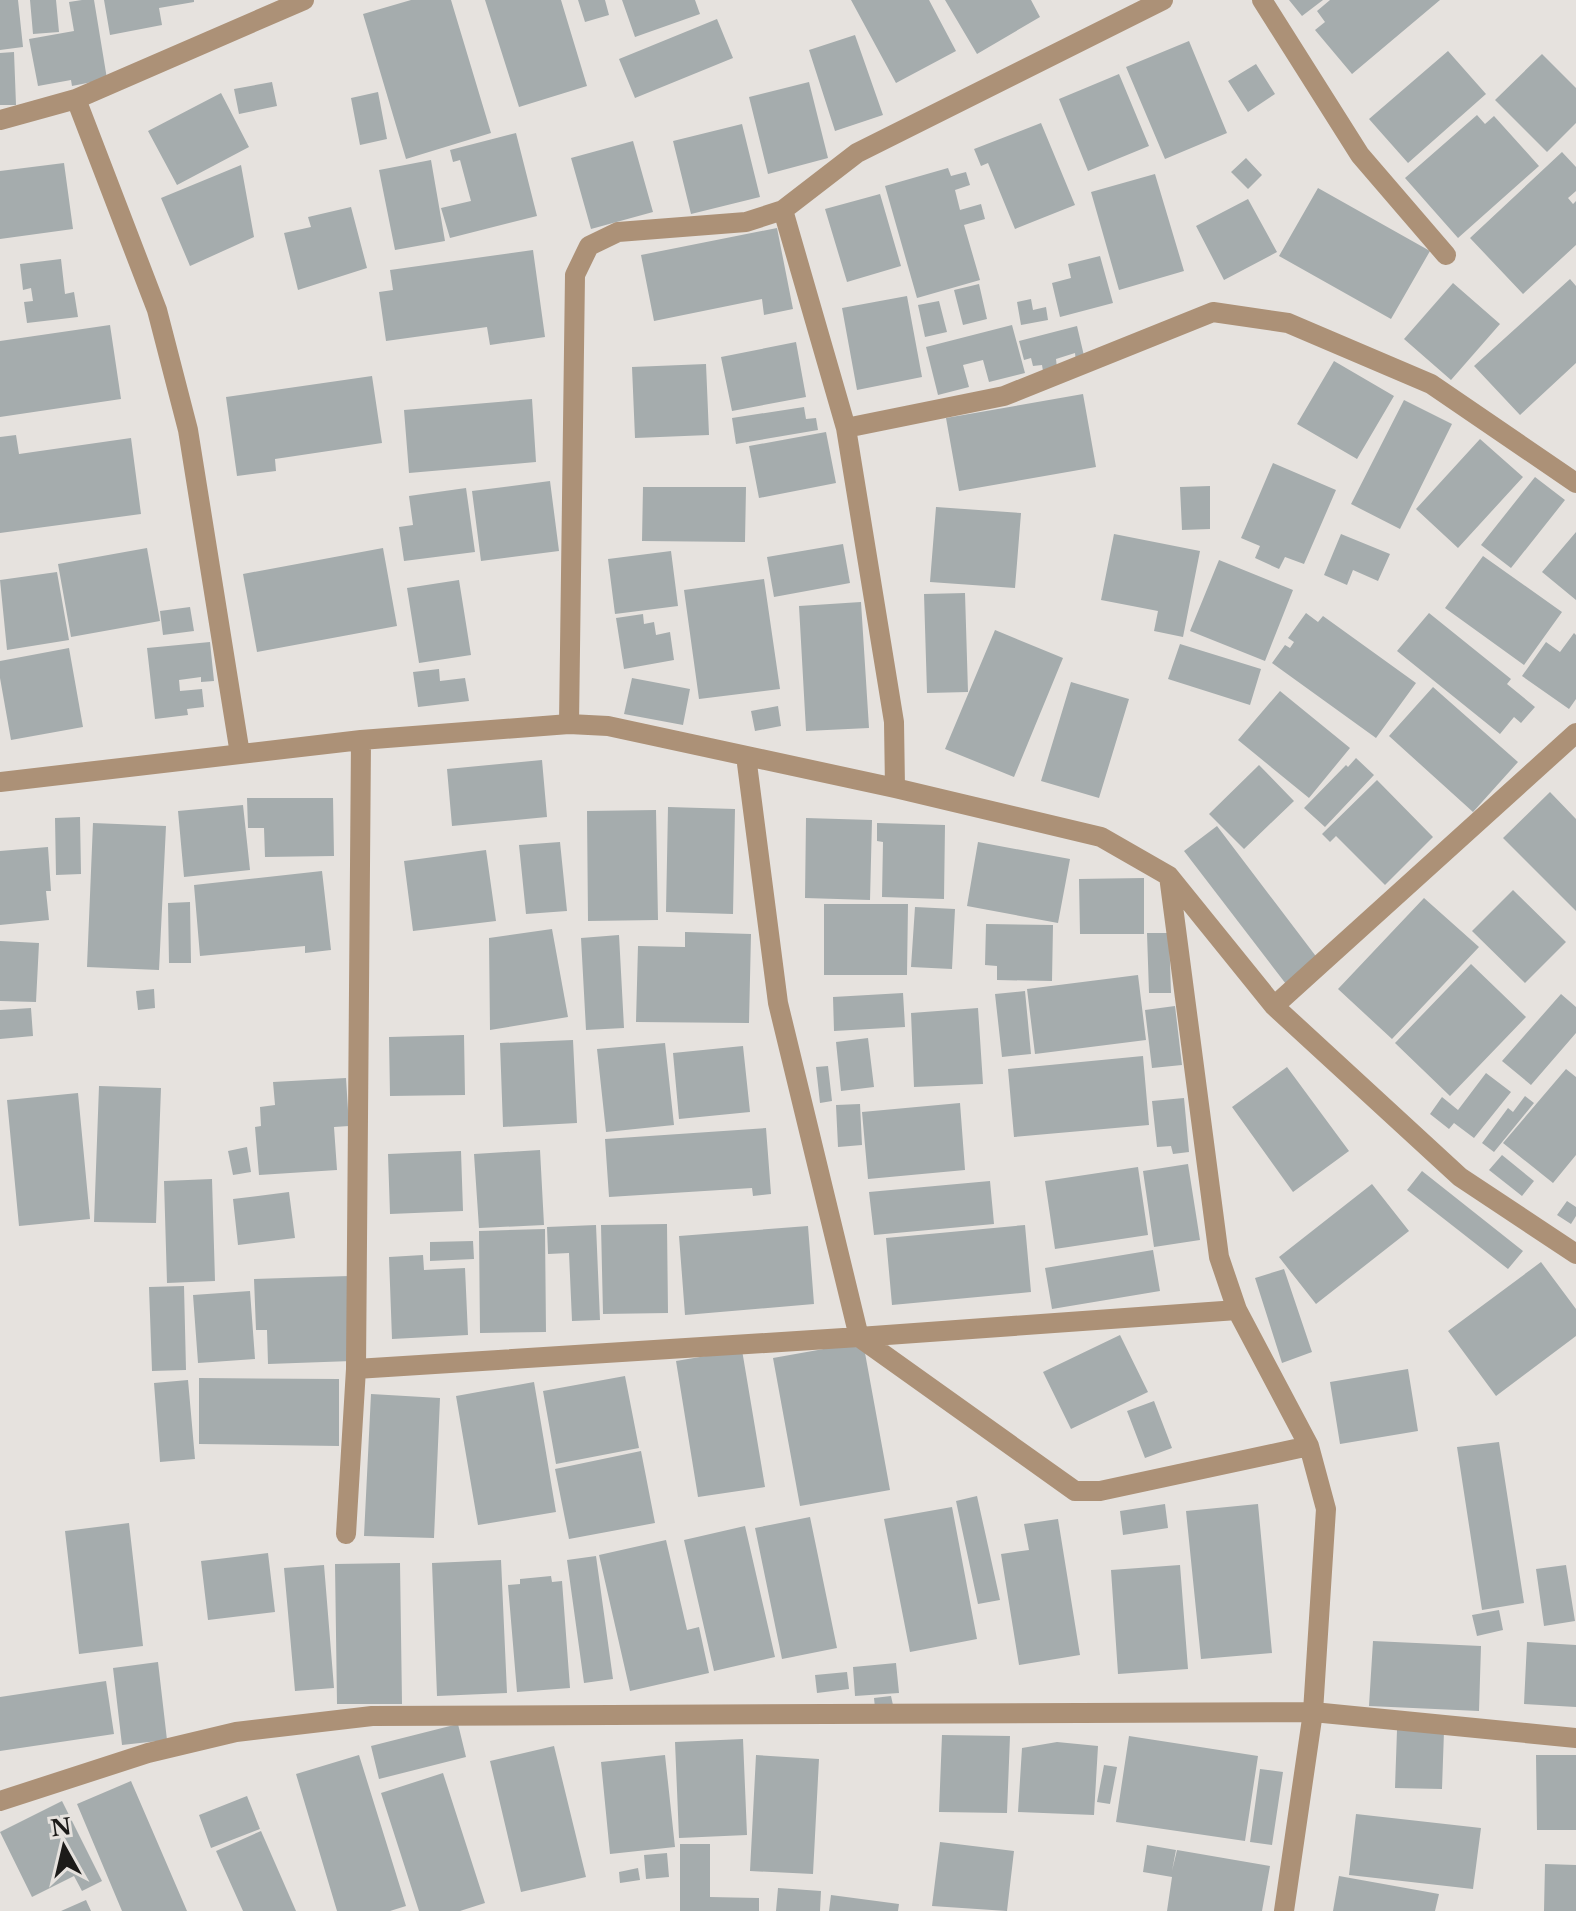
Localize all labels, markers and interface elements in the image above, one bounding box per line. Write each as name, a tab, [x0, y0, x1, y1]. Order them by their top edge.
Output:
north arrow	[24, 1807, 104, 1887]
text: N	[49, 1813, 74, 1842]

